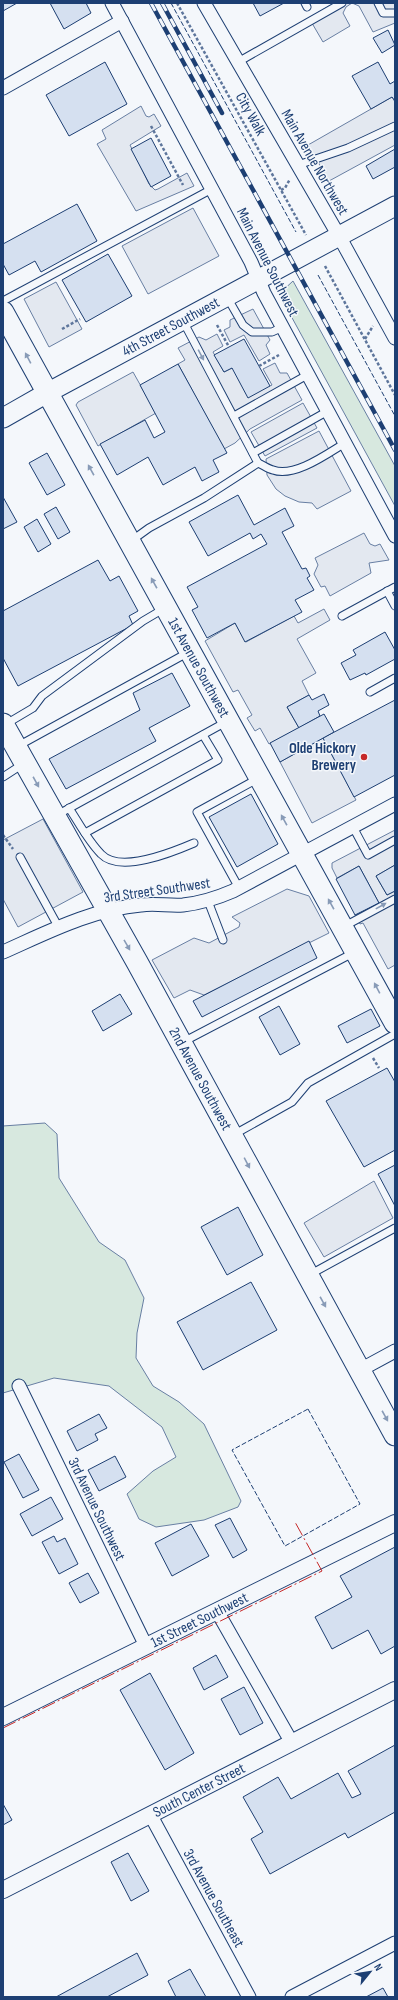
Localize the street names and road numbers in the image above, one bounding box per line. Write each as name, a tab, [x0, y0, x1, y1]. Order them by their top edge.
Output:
street label: City Walk	[231, 89, 270, 139]
street label: Main Avenue Northwest	[277, 106, 353, 219]
street label: Main Avenue Southwest	[232, 205, 303, 320]
street label: 4th Street Southwest	[119, 293, 223, 361]
street label: 1st Avenue Southwest	[163, 615, 234, 721]
street label: 3rd Street Southwest	[103, 874, 212, 907]
street label: 2nd Avenue Southwest	[164, 1024, 236, 1134]
street label: 3rd Avenue Southwest	[63, 1455, 130, 1564]
street label: 1st Street Southwest	[148, 1588, 252, 1652]
street label: South Center Street	[150, 1759, 249, 1822]
street label: 3rd Avenue Southeast	[179, 1846, 249, 1951]

